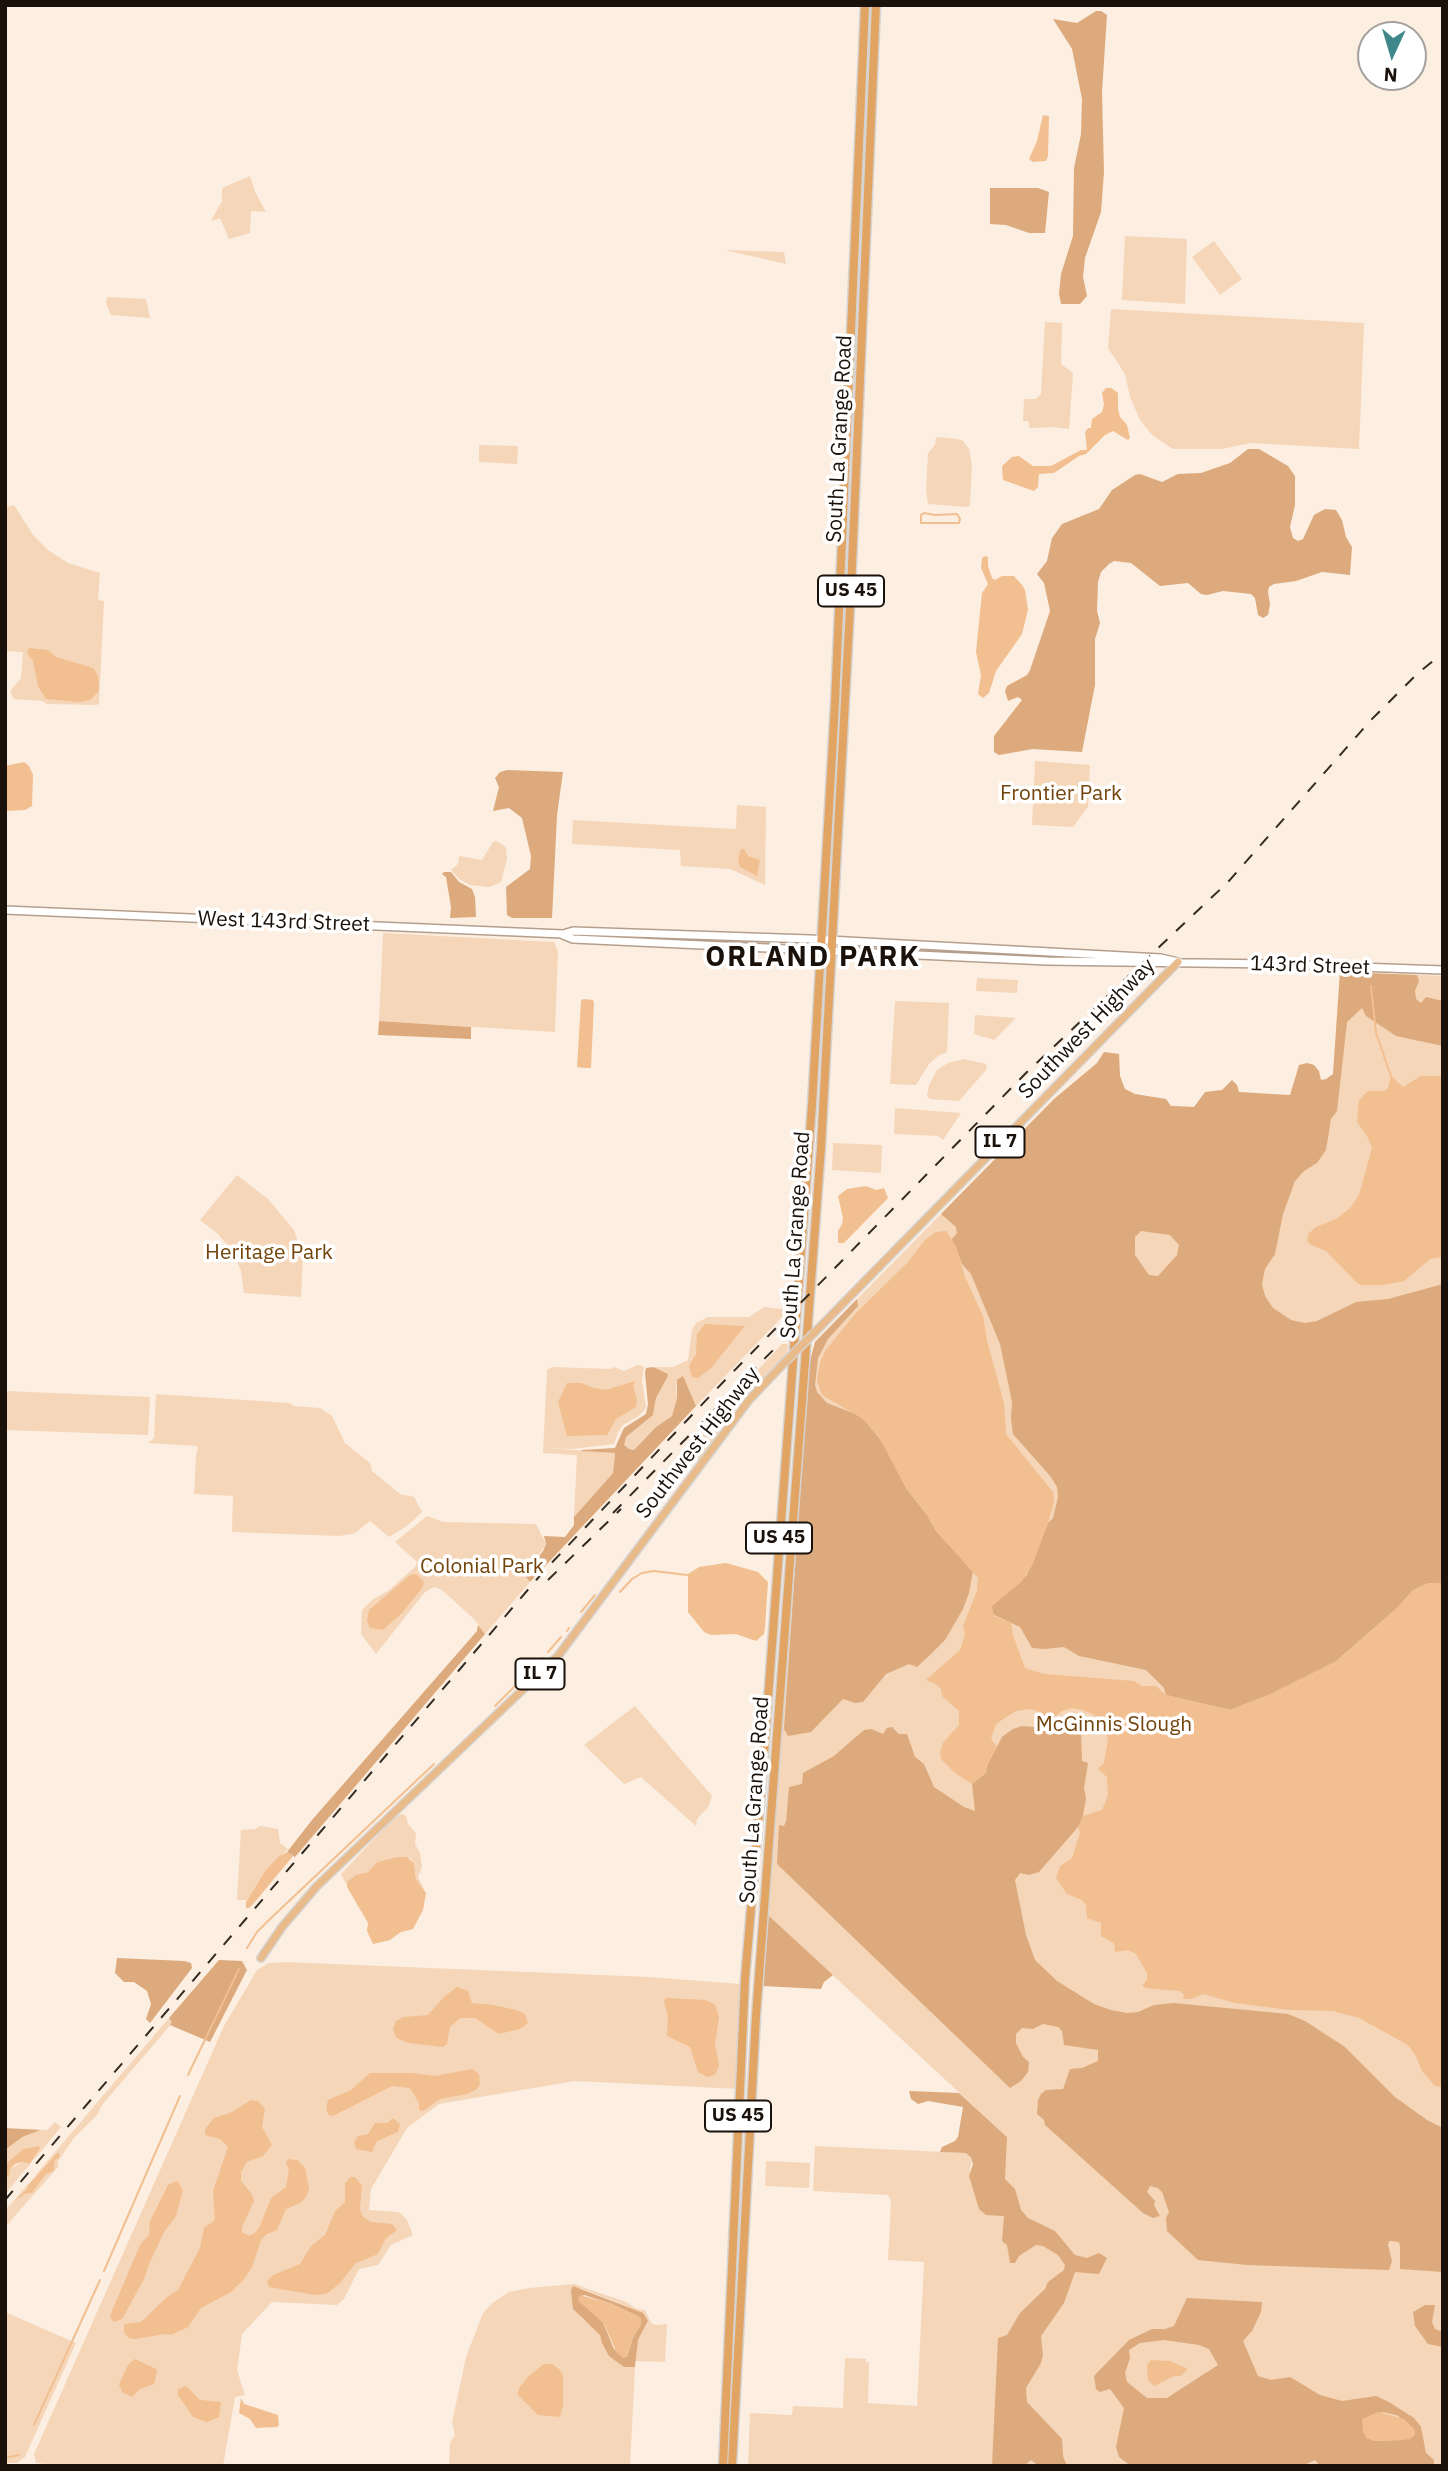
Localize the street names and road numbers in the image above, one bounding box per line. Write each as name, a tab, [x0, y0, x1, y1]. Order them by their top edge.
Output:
street label: South La Grange Road	[822, 335, 858, 543]
road number: US 45	[818, 576, 884, 606]
street label: West 143rd Street	[197, 906, 371, 938]
street label: 143rd Street	[1250, 951, 1370, 981]
street label: Southwest Highway	[1013, 954, 1161, 1104]
road number: IL 7	[976, 1126, 1024, 1158]
street label: South La Grange Road	[776, 1130, 816, 1340]
street label: Southwest Highway	[631, 1362, 765, 1524]
road number: US 45	[746, 1522, 812, 1554]
road number: IL 7	[516, 1658, 564, 1690]
street label: South La Grange Road	[735, 1695, 775, 1905]
road number: US 45	[705, 2100, 771, 2132]

